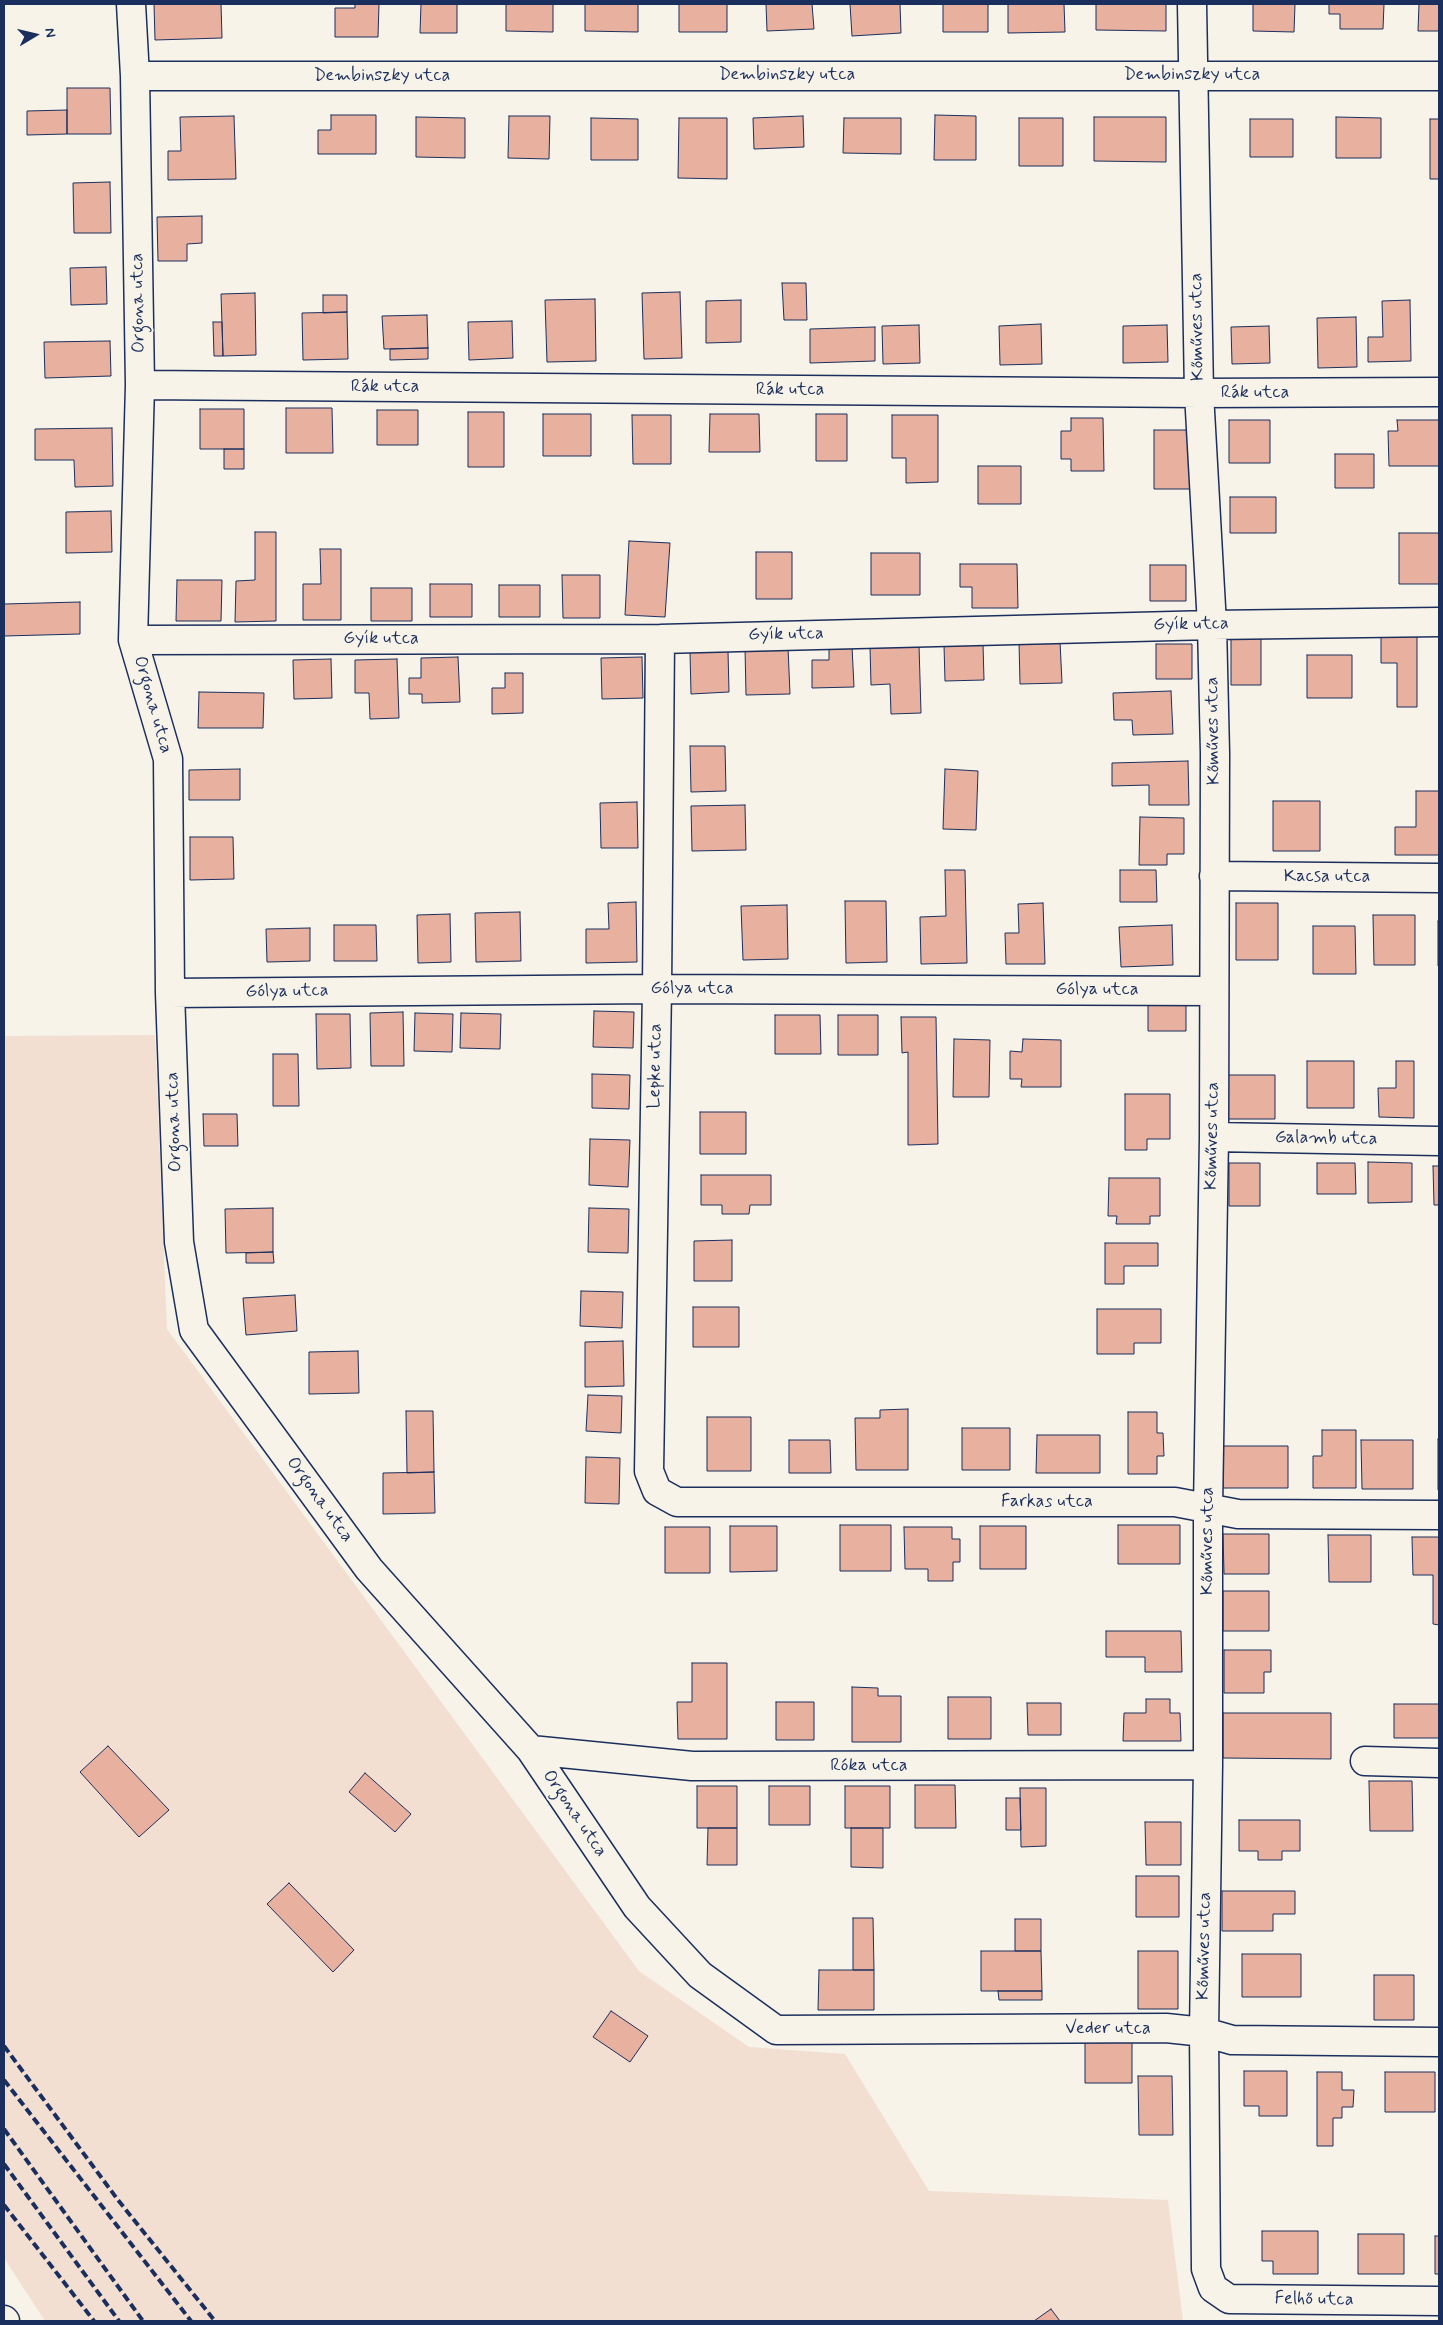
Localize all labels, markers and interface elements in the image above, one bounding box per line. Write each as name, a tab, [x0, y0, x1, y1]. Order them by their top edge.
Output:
north arrow	[10, 10, 60, 60]
text: N	[40, 27, 59, 39]
street label: Dembinszky utca	[719, 64, 855, 86]
street label: Dembinszky utca	[1124, 64, 1260, 86]
street label: Dembinszky utca	[314, 65, 450, 87]
street label: Orgona utca	[127, 253, 151, 353]
street label: Kőműves utca	[1186, 273, 1210, 381]
street label: Rák utca	[351, 376, 419, 398]
street label: Rák utca	[756, 379, 824, 401]
street label: Rák utca	[1221, 382, 1289, 404]
street label: Gyík utca	[1153, 614, 1229, 636]
street label: Gyík utca	[748, 624, 824, 646]
street label: Gyík utca	[343, 628, 419, 650]
street label: Orgona utca	[128, 654, 176, 756]
street label: Kőműves utca	[1202, 677, 1226, 785]
street label: Kacsa utca	[1284, 866, 1370, 888]
street label: Gólya utca	[650, 978, 734, 1000]
street label: Gólya utca	[1055, 979, 1139, 1001]
street label: Gólya utca	[245, 980, 329, 1004]
street label: Lepke utca	[644, 1023, 668, 1109]
street label: Orgona utca	[162, 1072, 188, 1172]
street label: Kőműves utca	[1201, 1082, 1225, 1190]
street label: Galamb utca	[1275, 1127, 1377, 1151]
street label: Orgona utca	[281, 1453, 357, 1547]
street label: Kőműves utca	[1197, 1487, 1219, 1595]
street label: Farkas utca	[1001, 1491, 1093, 1513]
street label: Róka utca	[830, 1755, 908, 1777]
street label: Orgona utca	[537, 1766, 611, 1862]
street label: Kőműves utca	[1193, 1892, 1217, 2000]
street label: Veder utca	[1065, 2018, 1151, 2040]
street label: Felhő utca	[1274, 2289, 1354, 2311]

